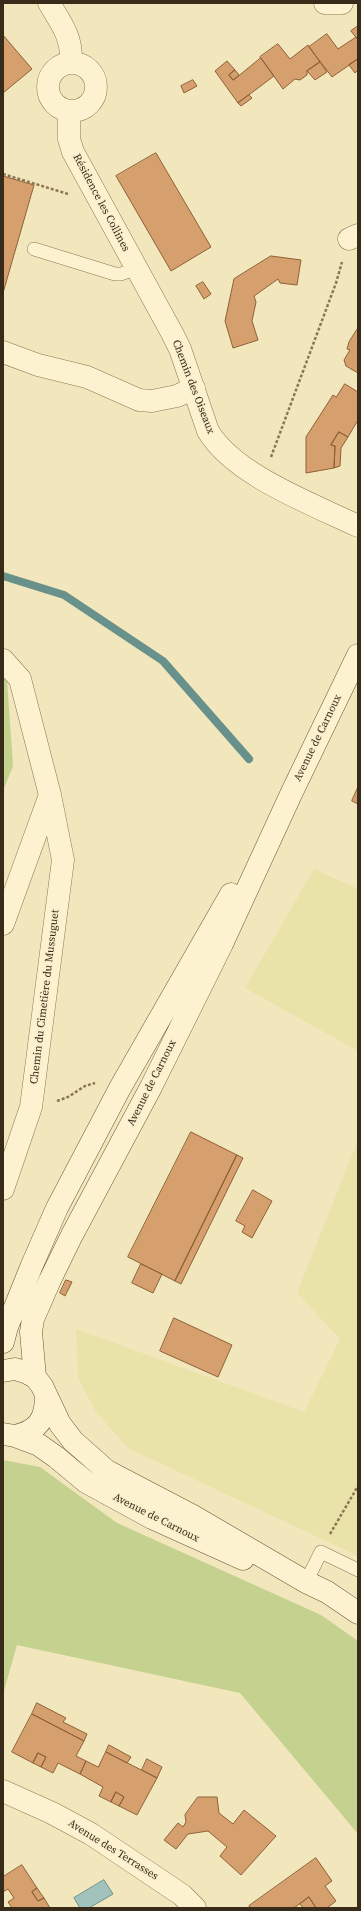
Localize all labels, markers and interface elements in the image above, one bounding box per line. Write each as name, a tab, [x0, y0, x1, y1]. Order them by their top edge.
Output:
street label: Résidence les Collines	[70, 152, 132, 254]
street label: Chemin des Oiseaux	[169, 338, 217, 436]
street label: Avenue de Carnoux	[291, 692, 345, 784]
street label: Chemin du Cimetière du Mussuguet	[28, 909, 62, 1085]
street label: Avenue de Carnoux	[125, 1038, 179, 1128]
street label: Avenue de Carnoux	[111, 1491, 201, 1545]
street label: Avenue des Terrasses	[65, 1817, 161, 1883]

